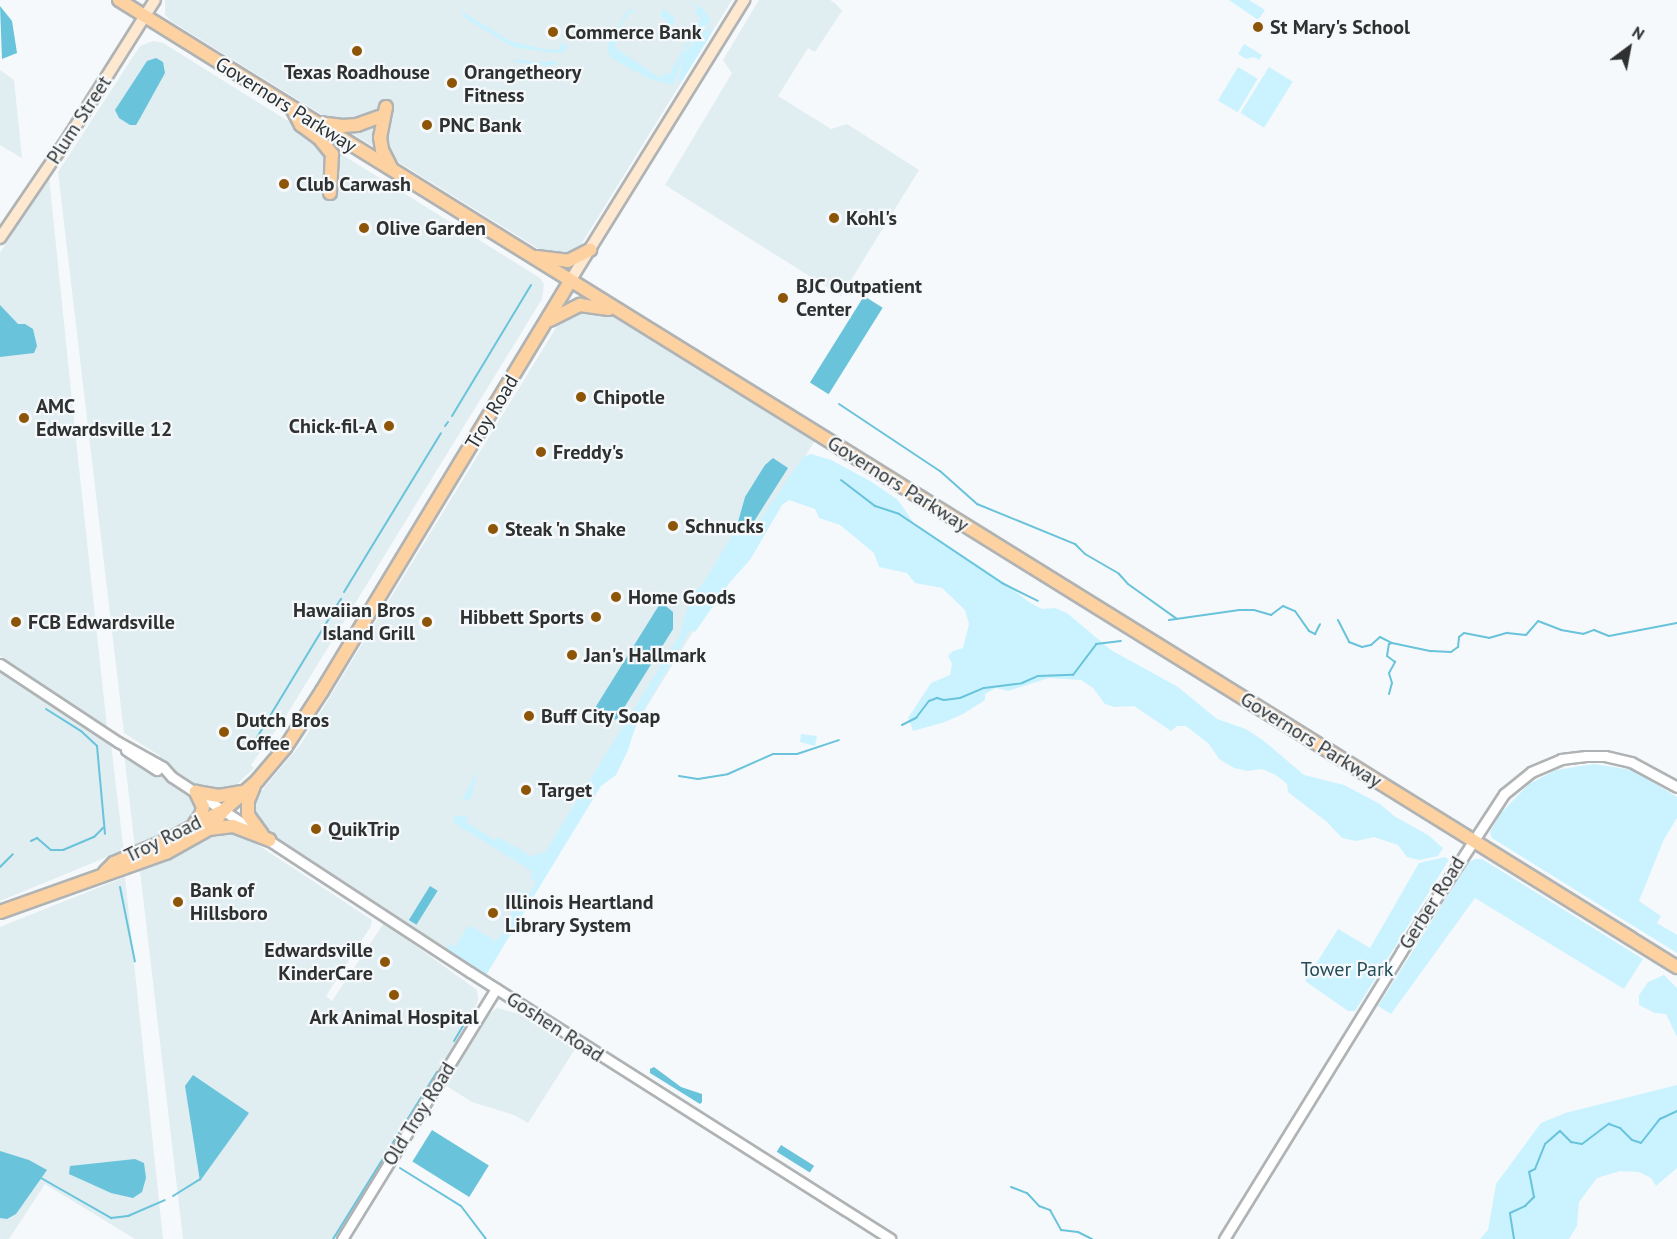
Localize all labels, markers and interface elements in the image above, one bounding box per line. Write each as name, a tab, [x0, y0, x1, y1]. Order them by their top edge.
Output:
place label: St Mary's School	[1270, 15, 1410, 39]
north arrow	[1599, 18, 1659, 78]
place label: Commerce Bank	[565, 20, 702, 44]
marker: St Mary's School	[1251, 20, 1265, 34]
text: N	[1629, 21, 1648, 44]
marker: Commerce Bank	[546, 25, 560, 39]
marker: Texas Roadhouse	[350, 44, 364, 58]
street label: Governors Parkway	[211, 52, 361, 158]
place label: Texas Roadhouse	[284, 60, 430, 84]
place label: Orangetheory Fitness	[464, 60, 581, 107]
street label: Plum Street	[42, 71, 116, 169]
marker: Orangetheory Fitness	[445, 76, 459, 90]
place label: PNC Bank	[439, 113, 522, 137]
marker: PNC Bank	[420, 118, 434, 132]
place label: Club Carwash	[296, 172, 411, 196]
marker: Club Carwash	[277, 177, 291, 191]
place label: Kohl's	[846, 206, 897, 230]
marker: Kohl's	[827, 211, 841, 225]
place label: Olive Garden	[376, 216, 486, 240]
marker: Olive Garden	[357, 221, 371, 235]
place label: BJC Outpatient Center	[796, 274, 923, 321]
marker: BJC Outpatient Center	[774, 289, 792, 307]
street label: Troy Road	[460, 370, 524, 454]
place label: Chipotle	[593, 385, 665, 409]
marker: Chipotle	[574, 390, 588, 404]
place label: AMC Edwardsville 12	[36, 394, 172, 441]
marker: AMC Edwardsville 12	[17, 411, 31, 425]
place label: Chick-fil-A	[289, 414, 377, 438]
marker: Chick-fil-A	[382, 419, 396, 433]
street label: Governors Parkway	[823, 431, 973, 537]
place label: Freddy's	[553, 440, 624, 464]
marker: Freddy's	[534, 445, 548, 459]
place label: Schnucks	[685, 514, 764, 538]
place label: Steak 'n Shake	[505, 517, 628, 541]
marker: Schnucks	[666, 519, 680, 533]
marker: Steak 'n Shake	[486, 522, 500, 536]
place label: Home Goods	[628, 585, 736, 609]
marker: Home Goods	[609, 590, 623, 604]
place label: Hawaiian Bros Island Grill	[293, 598, 415, 645]
place label: Hibbett Sports	[460, 605, 584, 629]
place label: FCB Edwardsville	[28, 610, 175, 634]
marker: Hibbett Sports	[589, 610, 603, 624]
marker: FCB Edwardsville	[9, 615, 23, 629]
marker: Hawaiian Bros Island Grill	[420, 615, 434, 629]
place label: Jan's Hallmark	[584, 643, 706, 667]
marker: Jan's Hallmark	[565, 648, 579, 662]
street label: Governors Parkway	[1236, 687, 1386, 793]
place label: Buff City Soap	[541, 704, 661, 728]
place label: Dutch Bros Coffee	[236, 708, 329, 755]
marker: Buff City Soap	[522, 709, 536, 723]
marker: Dutch Bros Coffee	[217, 725, 231, 739]
place label: Target	[538, 778, 592, 802]
marker: Target	[519, 783, 533, 797]
street label: Troy Road	[120, 810, 206, 868]
place label: QuikTrip	[328, 817, 400, 841]
marker: QuikTrip	[309, 822, 323, 836]
street label: Gerber Road	[1394, 852, 1470, 954]
place label: Bank of Hillsboro	[190, 879, 268, 926]
place label: Illinois Heartland Library System	[505, 890, 654, 937]
marker: Bank of Hillsboro	[171, 895, 185, 909]
marker: Illinois Heartland Library System	[486, 906, 500, 920]
place label: Edwardsville KinderCare	[264, 939, 373, 986]
marker: Edwardsville KinderCare	[378, 955, 392, 969]
park label: Tower Park	[1301, 957, 1393, 981]
street label: Goshen Road	[502, 987, 608, 1067]
marker: Ark Animal Hospital	[387, 988, 401, 1002]
place label: Ark Animal Hospital	[309, 1005, 479, 1029]
street label: Old Troy Road	[377, 1057, 461, 1171]

